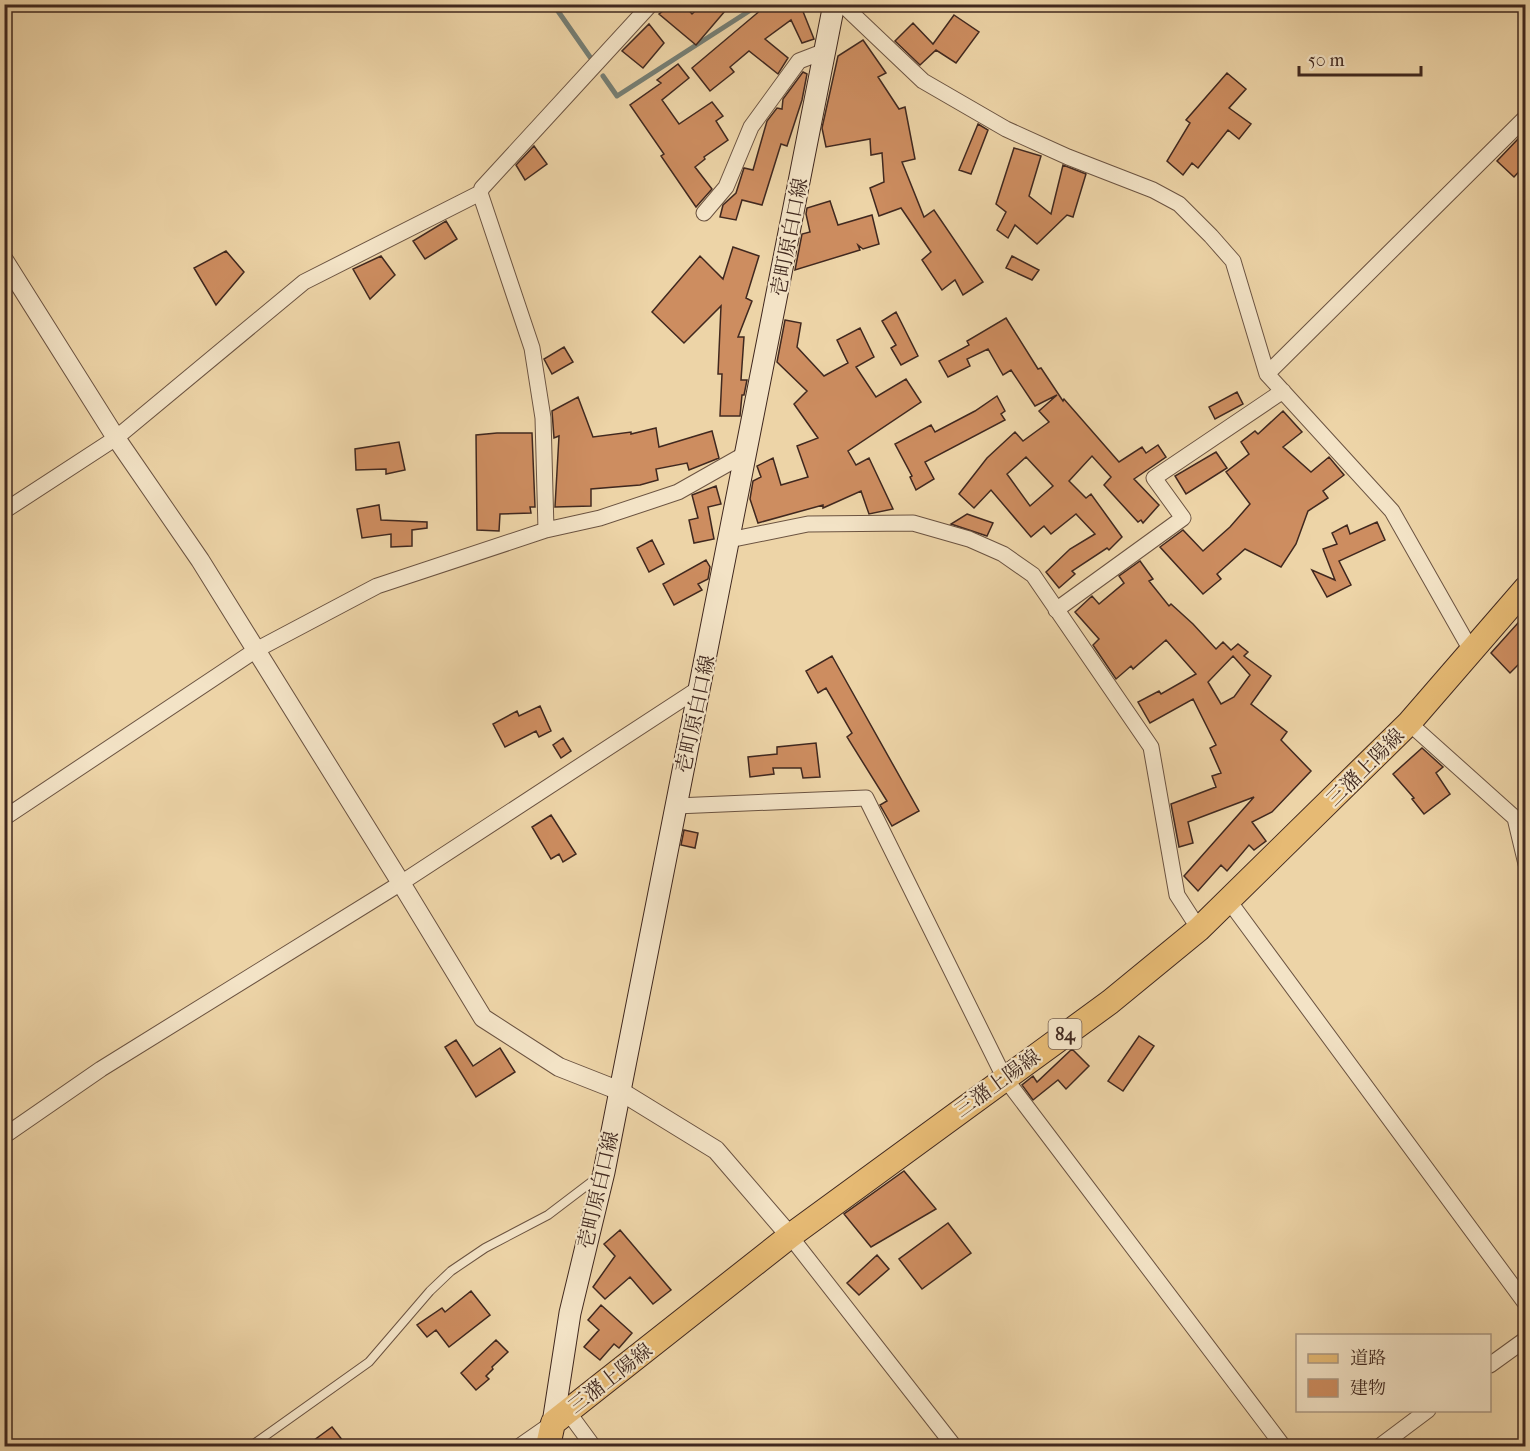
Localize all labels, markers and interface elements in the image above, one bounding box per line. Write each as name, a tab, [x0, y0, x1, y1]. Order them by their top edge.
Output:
scale bar	[1299, 39, 1420, 77]
text: 50 m	[1308, 50, 1345, 71]
street label: 壱町原白口線	[767, 176, 812, 298]
street label: 壱町原白口線	[672, 653, 719, 775]
street label: 三潴上陽線	[1322, 724, 1409, 811]
road number: 84	[1048, 1019, 1082, 1049]
street label: 三潴上陽線	[950, 1045, 1045, 1122]
street label: 壱町原白口線	[574, 1129, 623, 1251]
legend	[1296, 1334, 1491, 1412]
street label: 三潴上陽線	[564, 1339, 657, 1418]
text: 道路	[1350, 1348, 1386, 1369]
text: 建物	[1350, 1378, 1386, 1399]

